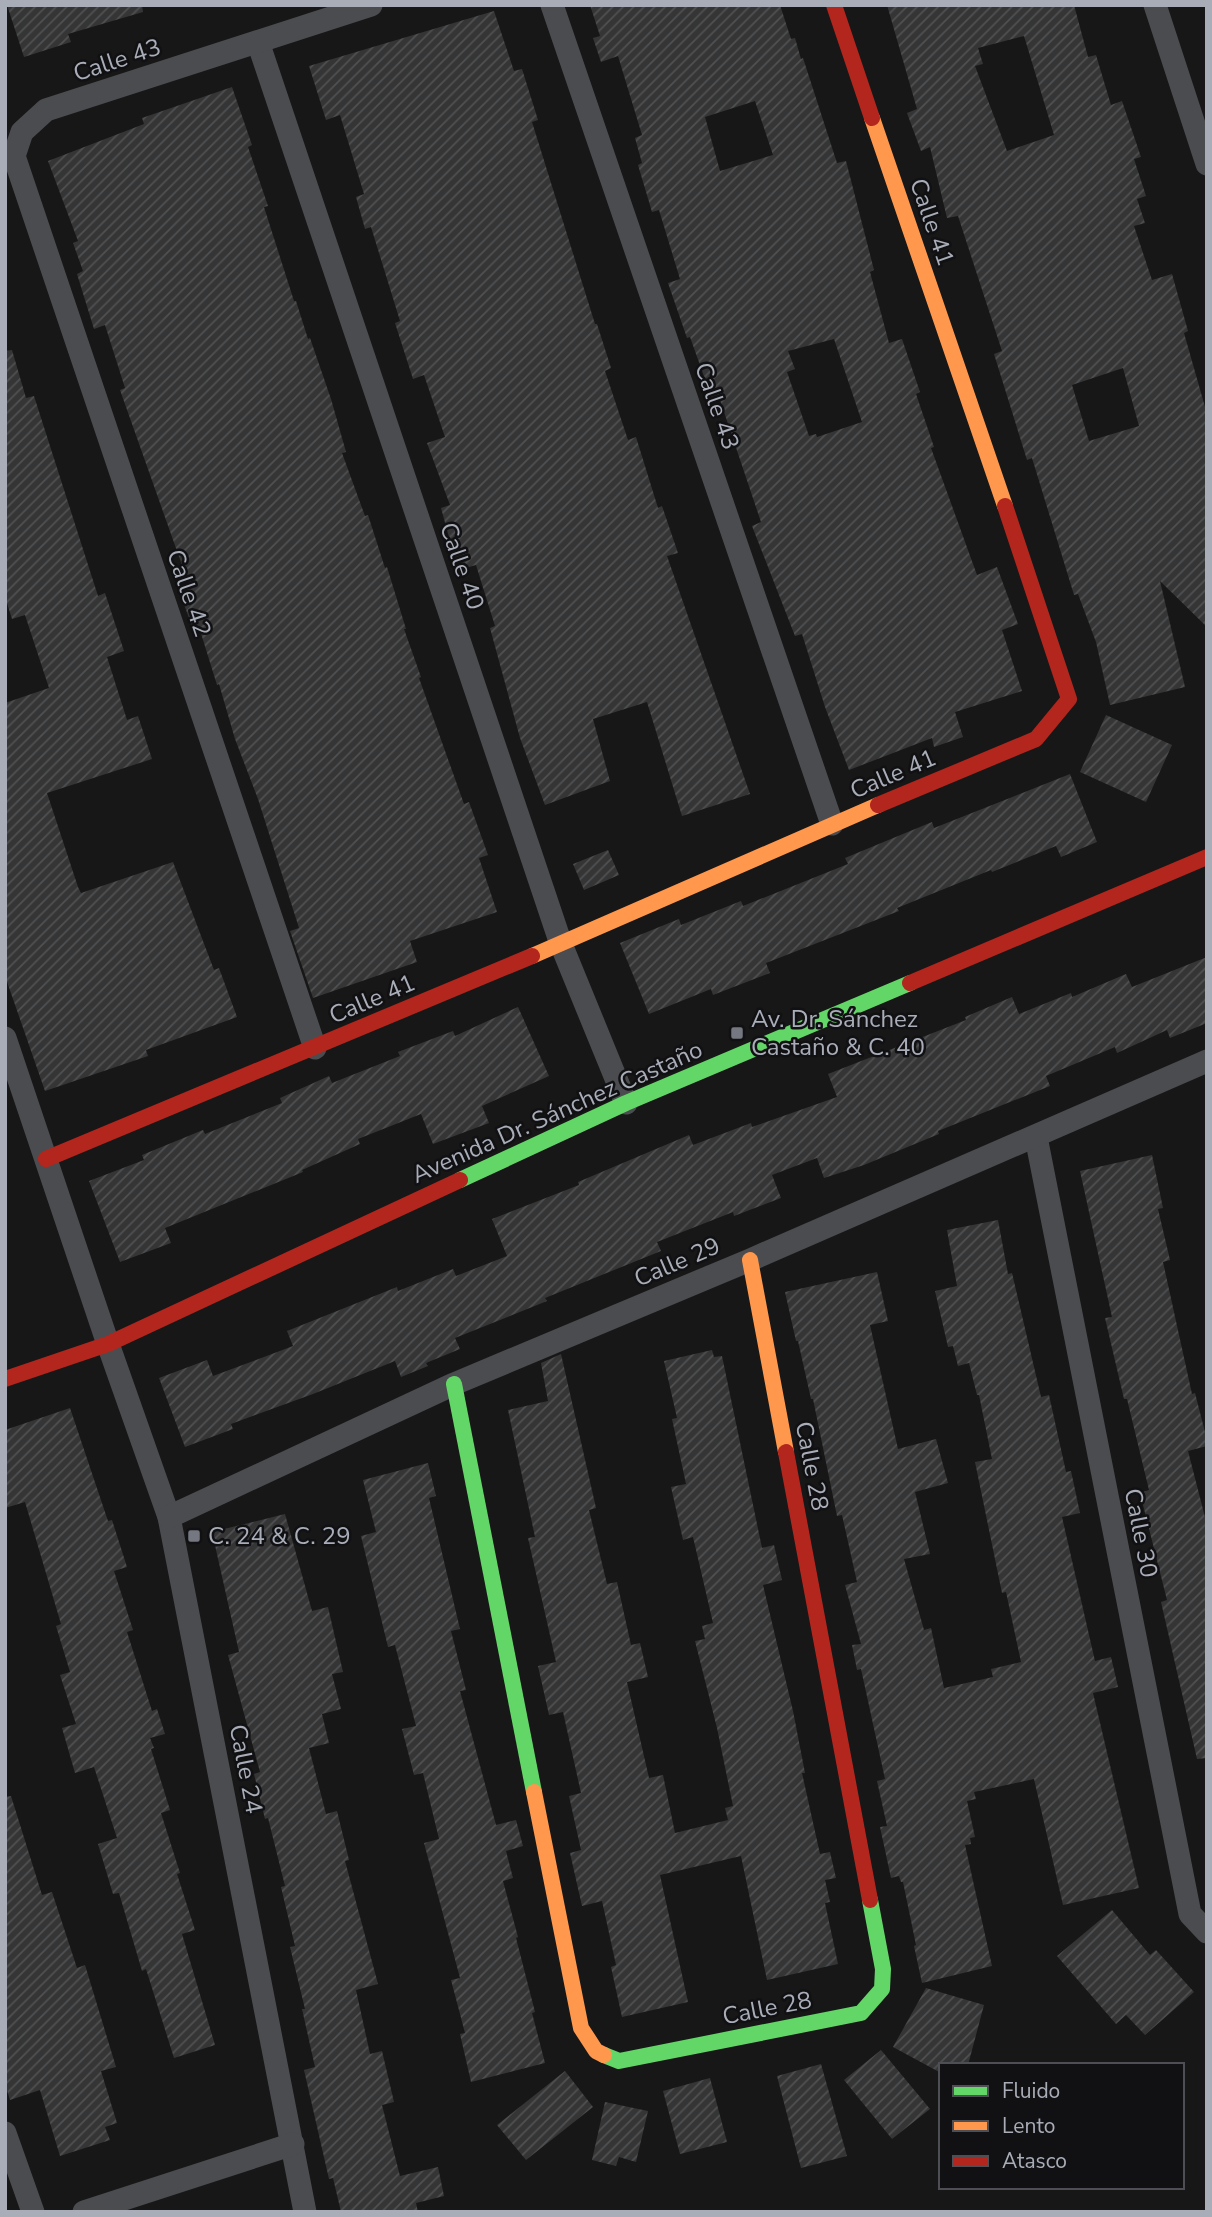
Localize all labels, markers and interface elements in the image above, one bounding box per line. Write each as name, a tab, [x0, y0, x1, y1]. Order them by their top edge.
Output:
street label: Calle 43	[69, 31, 165, 89]
street label: Calle 41	[902, 174, 962, 270]
street label: Calle 43	[687, 358, 747, 454]
street label: Calle 40	[432, 518, 492, 614]
street label: Calle 42	[159, 545, 219, 641]
street label: Calle 41	[845, 742, 941, 806]
street label: Calle 41	[324, 967, 420, 1031]
place label: Av. Dr. Sánchez Castaño & C. 40	[751, 1003, 925, 1063]
marker: Av. Dr. Sánchez Castaño & C. 40	[729, 1025, 745, 1041]
street label: Avenida Dr. Sánchez Castaño	[406, 1033, 708, 1191]
street label: Calle 29	[629, 1230, 725, 1294]
street label: Calle 28	[788, 1419, 836, 1513]
street label: Calle 30	[1117, 1486, 1165, 1580]
place label: C. 24 & C. 29	[208, 1520, 351, 1552]
marker: C. 24 & C. 29	[186, 1528, 202, 1544]
street label: Calle 24	[222, 1722, 270, 1816]
street label: Calle 28	[720, 1984, 814, 2032]
legend	[939, 2063, 1184, 2189]
text: Fluido	[1002, 2077, 1060, 2105]
text: Lento	[1002, 2112, 1055, 2140]
text: Atasco	[1002, 2147, 1067, 2175]

